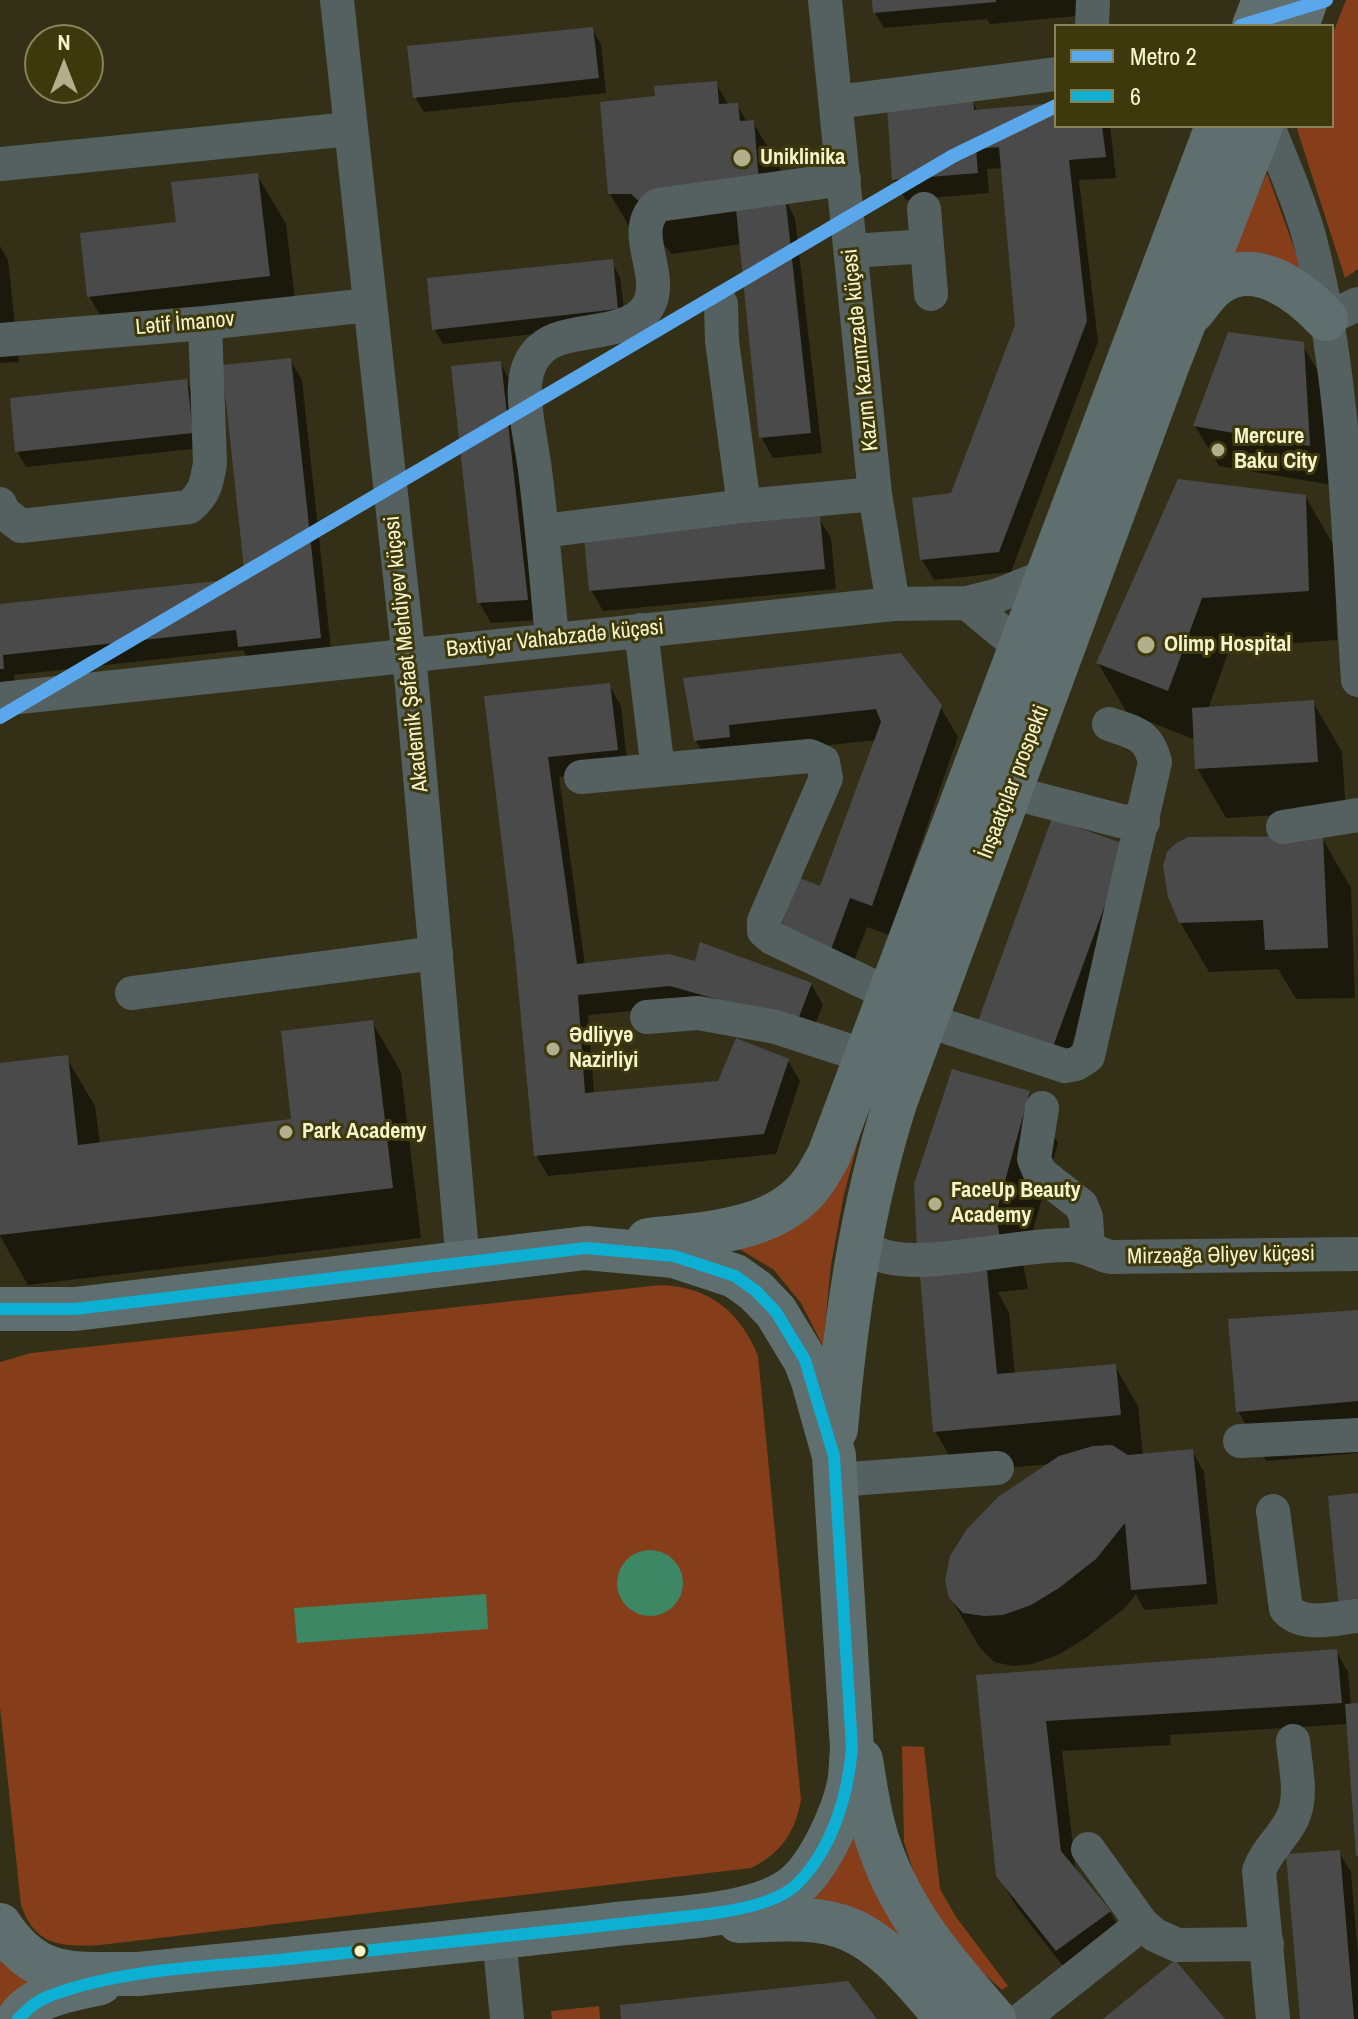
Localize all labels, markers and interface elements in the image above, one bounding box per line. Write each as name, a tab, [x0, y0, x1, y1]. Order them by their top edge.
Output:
north arrow	[24, 24, 104, 104]
legend	[1054, 24, 1334, 128]
text: N	[57, 27, 71, 57]
text: Metro 2	[1130, 40, 1197, 72]
text: 6	[1130, 80, 1141, 112]
place label: Uniklinika	[760, 145, 845, 171]
marker: Uniklinika	[731, 147, 753, 169]
street label: Kazım Kazımzadə küçəsi	[837, 247, 885, 453]
street label: Lətif İmanov	[134, 307, 236, 341]
place label: Mercure Baku City	[1234, 424, 1317, 476]
marker: Mercure Baku City	[1209, 441, 1227, 459]
street label: Akademik Şəfaət Mehdiyev küçəsi	[379, 514, 435, 794]
street label: Bəxtiyar Vahabzadə küçəsi	[445, 614, 665, 664]
place label: Olimp Hospital	[1164, 632, 1291, 658]
marker: Olimp Hospital	[1135, 634, 1157, 656]
street label: İnşaatçılar prospekti	[973, 701, 1055, 863]
place label: Ədliyyə Nazirliyi	[569, 1023, 638, 1074]
marker: Ədliyyə Nazirliyi	[544, 1040, 562, 1058]
place label: Park Academy	[302, 1119, 426, 1145]
marker: Park Academy	[277, 1123, 295, 1141]
place label: FaceUp Beauty Academy	[951, 1178, 1080, 1230]
marker: FaceUp Beauty Academy	[926, 1195, 944, 1213]
street label: Mirzəağa Əliyev küçəsi	[1127, 1241, 1315, 1271]
unlabelled marker	[352, 1943, 368, 1959]

